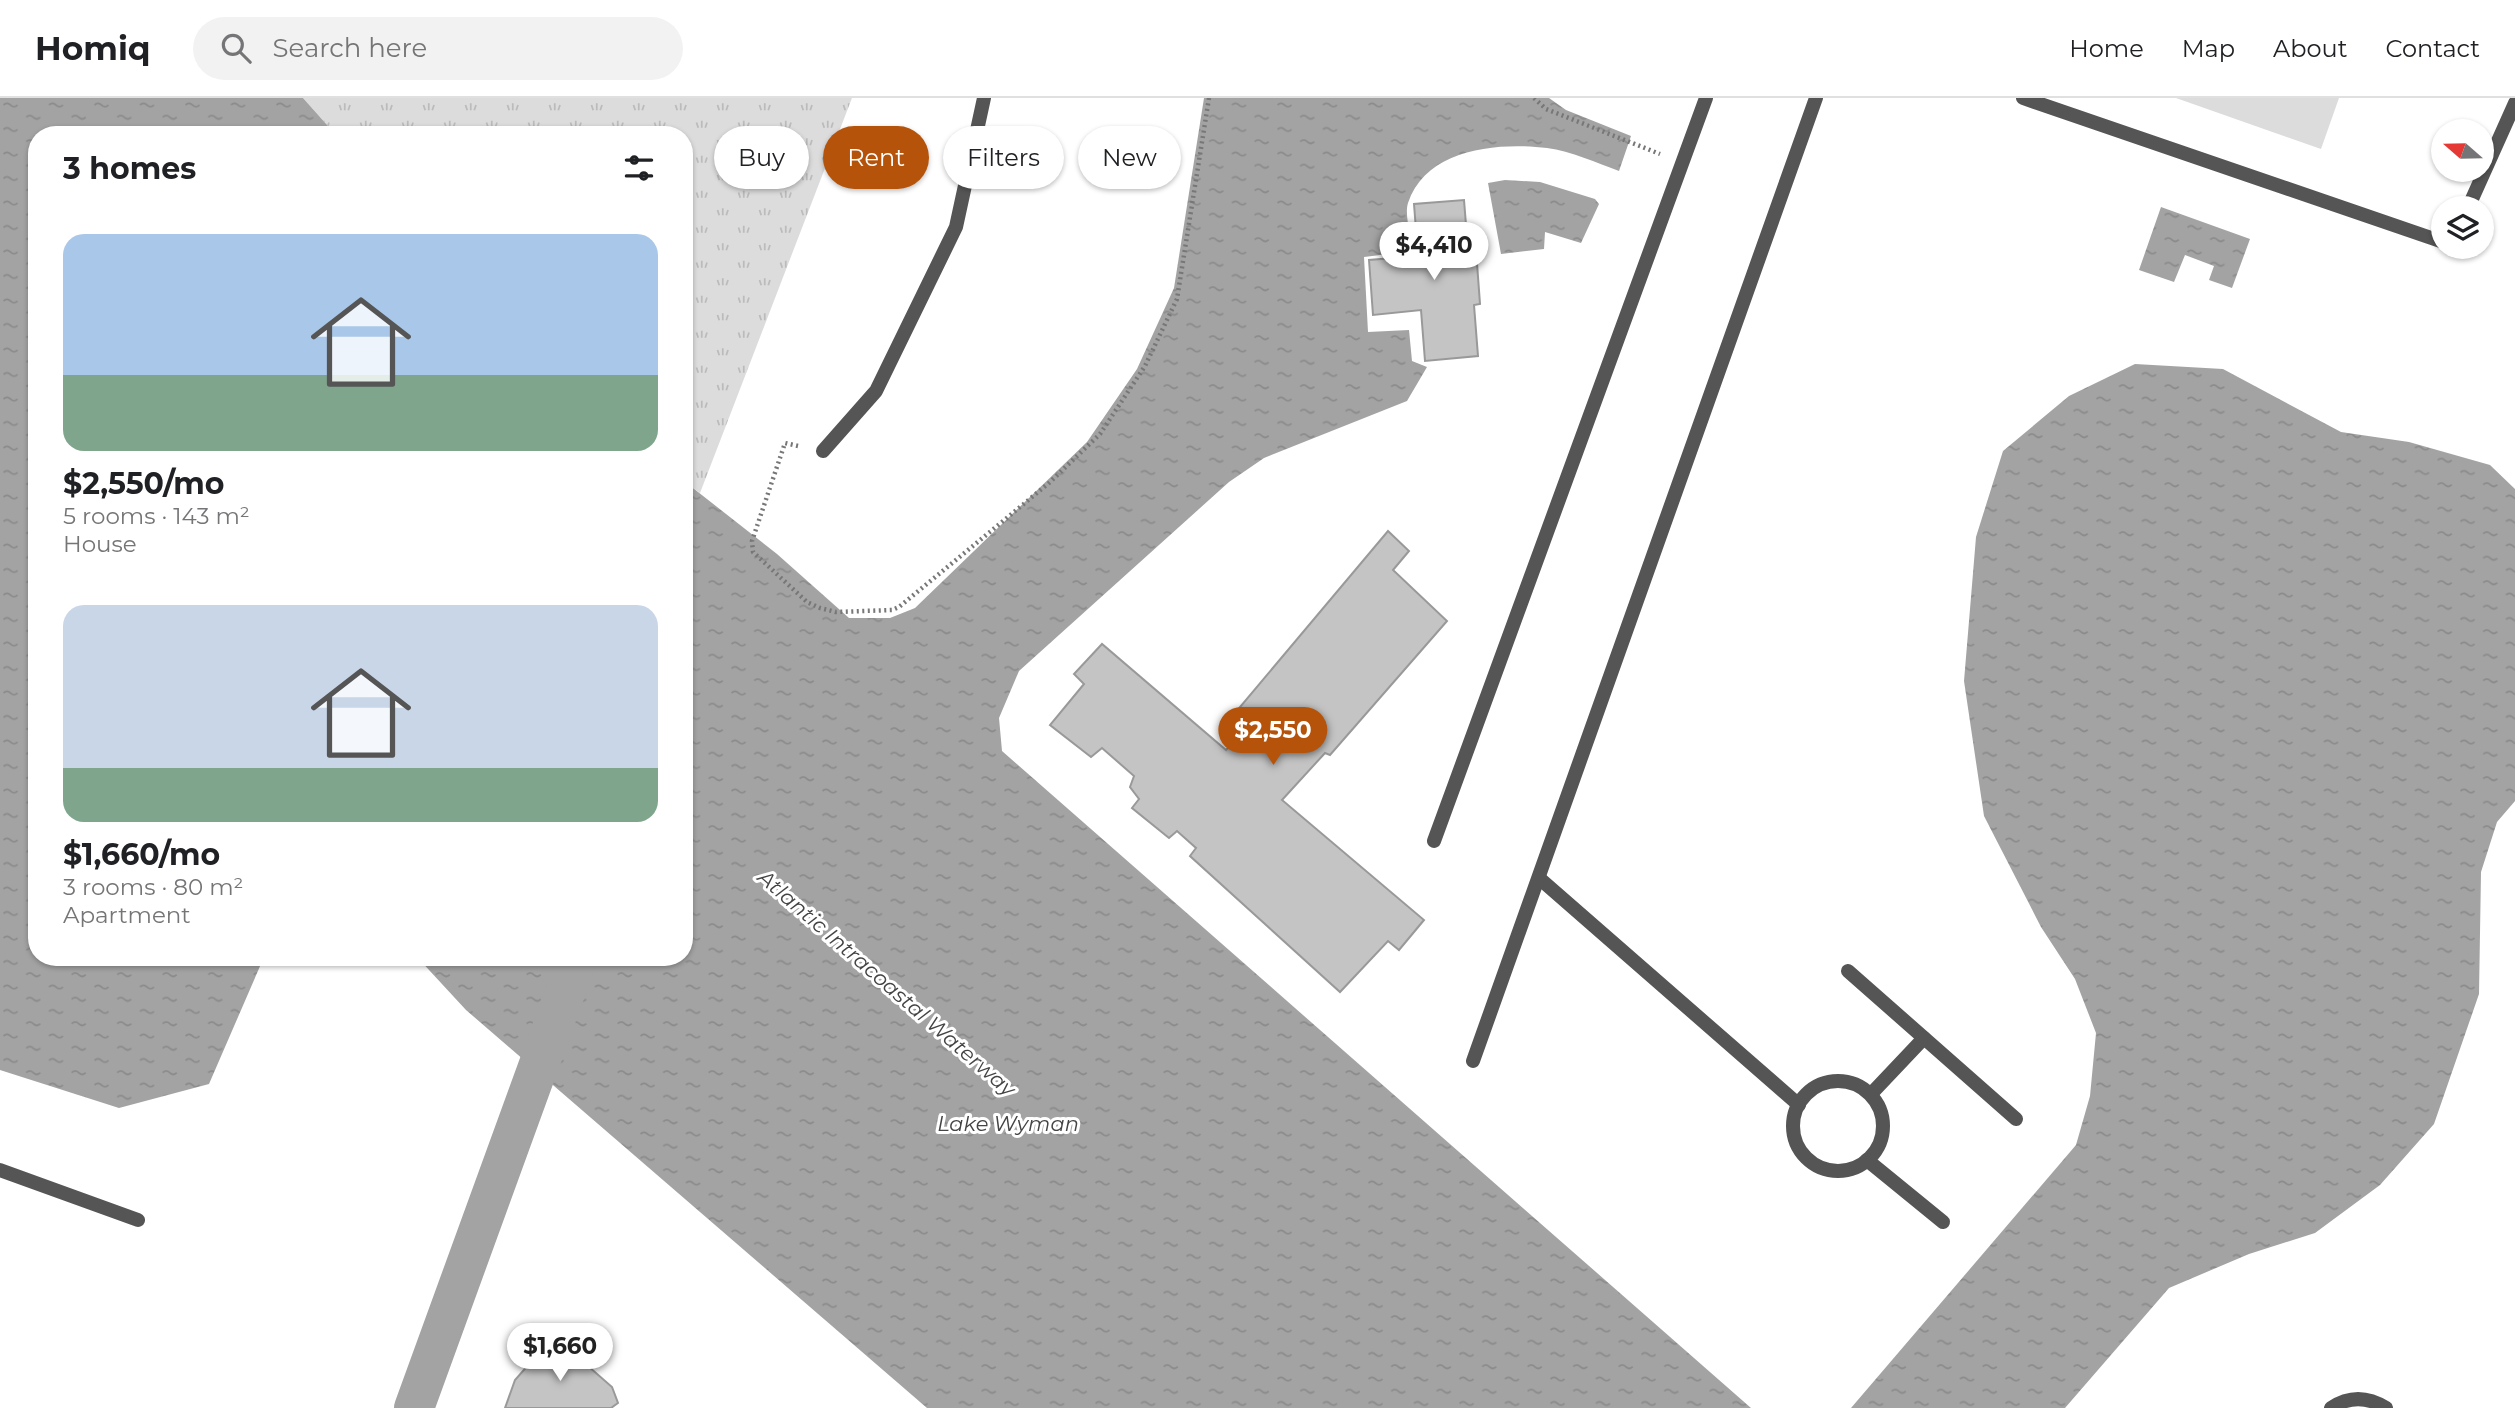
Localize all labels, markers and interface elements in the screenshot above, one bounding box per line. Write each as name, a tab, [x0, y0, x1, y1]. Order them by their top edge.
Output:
search box	[193, 17, 683, 80]
text: Homiq	[35, 28, 151, 68]
icon: search	[217, 29, 255, 67]
text: Search here	[273, 32, 427, 64]
text: Home	[2069, 34, 2144, 63]
text: Map	[2182, 34, 2235, 63]
text: About	[2273, 34, 2347, 63]
text: Contact	[2385, 34, 2480, 63]
north arrow	[2431, 119, 2494, 182]
map controls	[2431, 119, 2494, 259]
chip: Buy	[714, 126, 809, 189]
chip: Rent	[823, 126, 929, 189]
chip: Filters	[943, 126, 1064, 189]
chip: New	[1078, 126, 1181, 189]
icon: filters	[620, 149, 658, 187]
text: 3 homes	[63, 150, 196, 187]
button: layers	[2431, 196, 2494, 259]
pin: $4,410	[1377, 222, 1491, 282]
text: $4,410	[1395, 231, 1473, 259]
icon: home	[298, 279, 424, 405]
text: $2,550/mo	[63, 465, 224, 502]
text: 5 rooms · 143 m²	[63, 502, 250, 530]
text: House	[63, 530, 137, 558]
icon: home	[298, 650, 424, 776]
pin: $2,550	[1216, 708, 1330, 767]
text: $2,550	[1234, 716, 1312, 744]
text: $1,660/mo	[63, 836, 220, 873]
water label: Atlantic Intracoastal Waterway	[752, 863, 1022, 1103]
text: 3 rooms · 80 m²	[63, 873, 243, 901]
text: Apartment	[63, 901, 191, 929]
water label: Lake Wyman	[937, 1111, 1079, 1136]
pin: $1,660	[503, 1324, 617, 1383]
text: $1,660	[523, 1332, 597, 1360]

